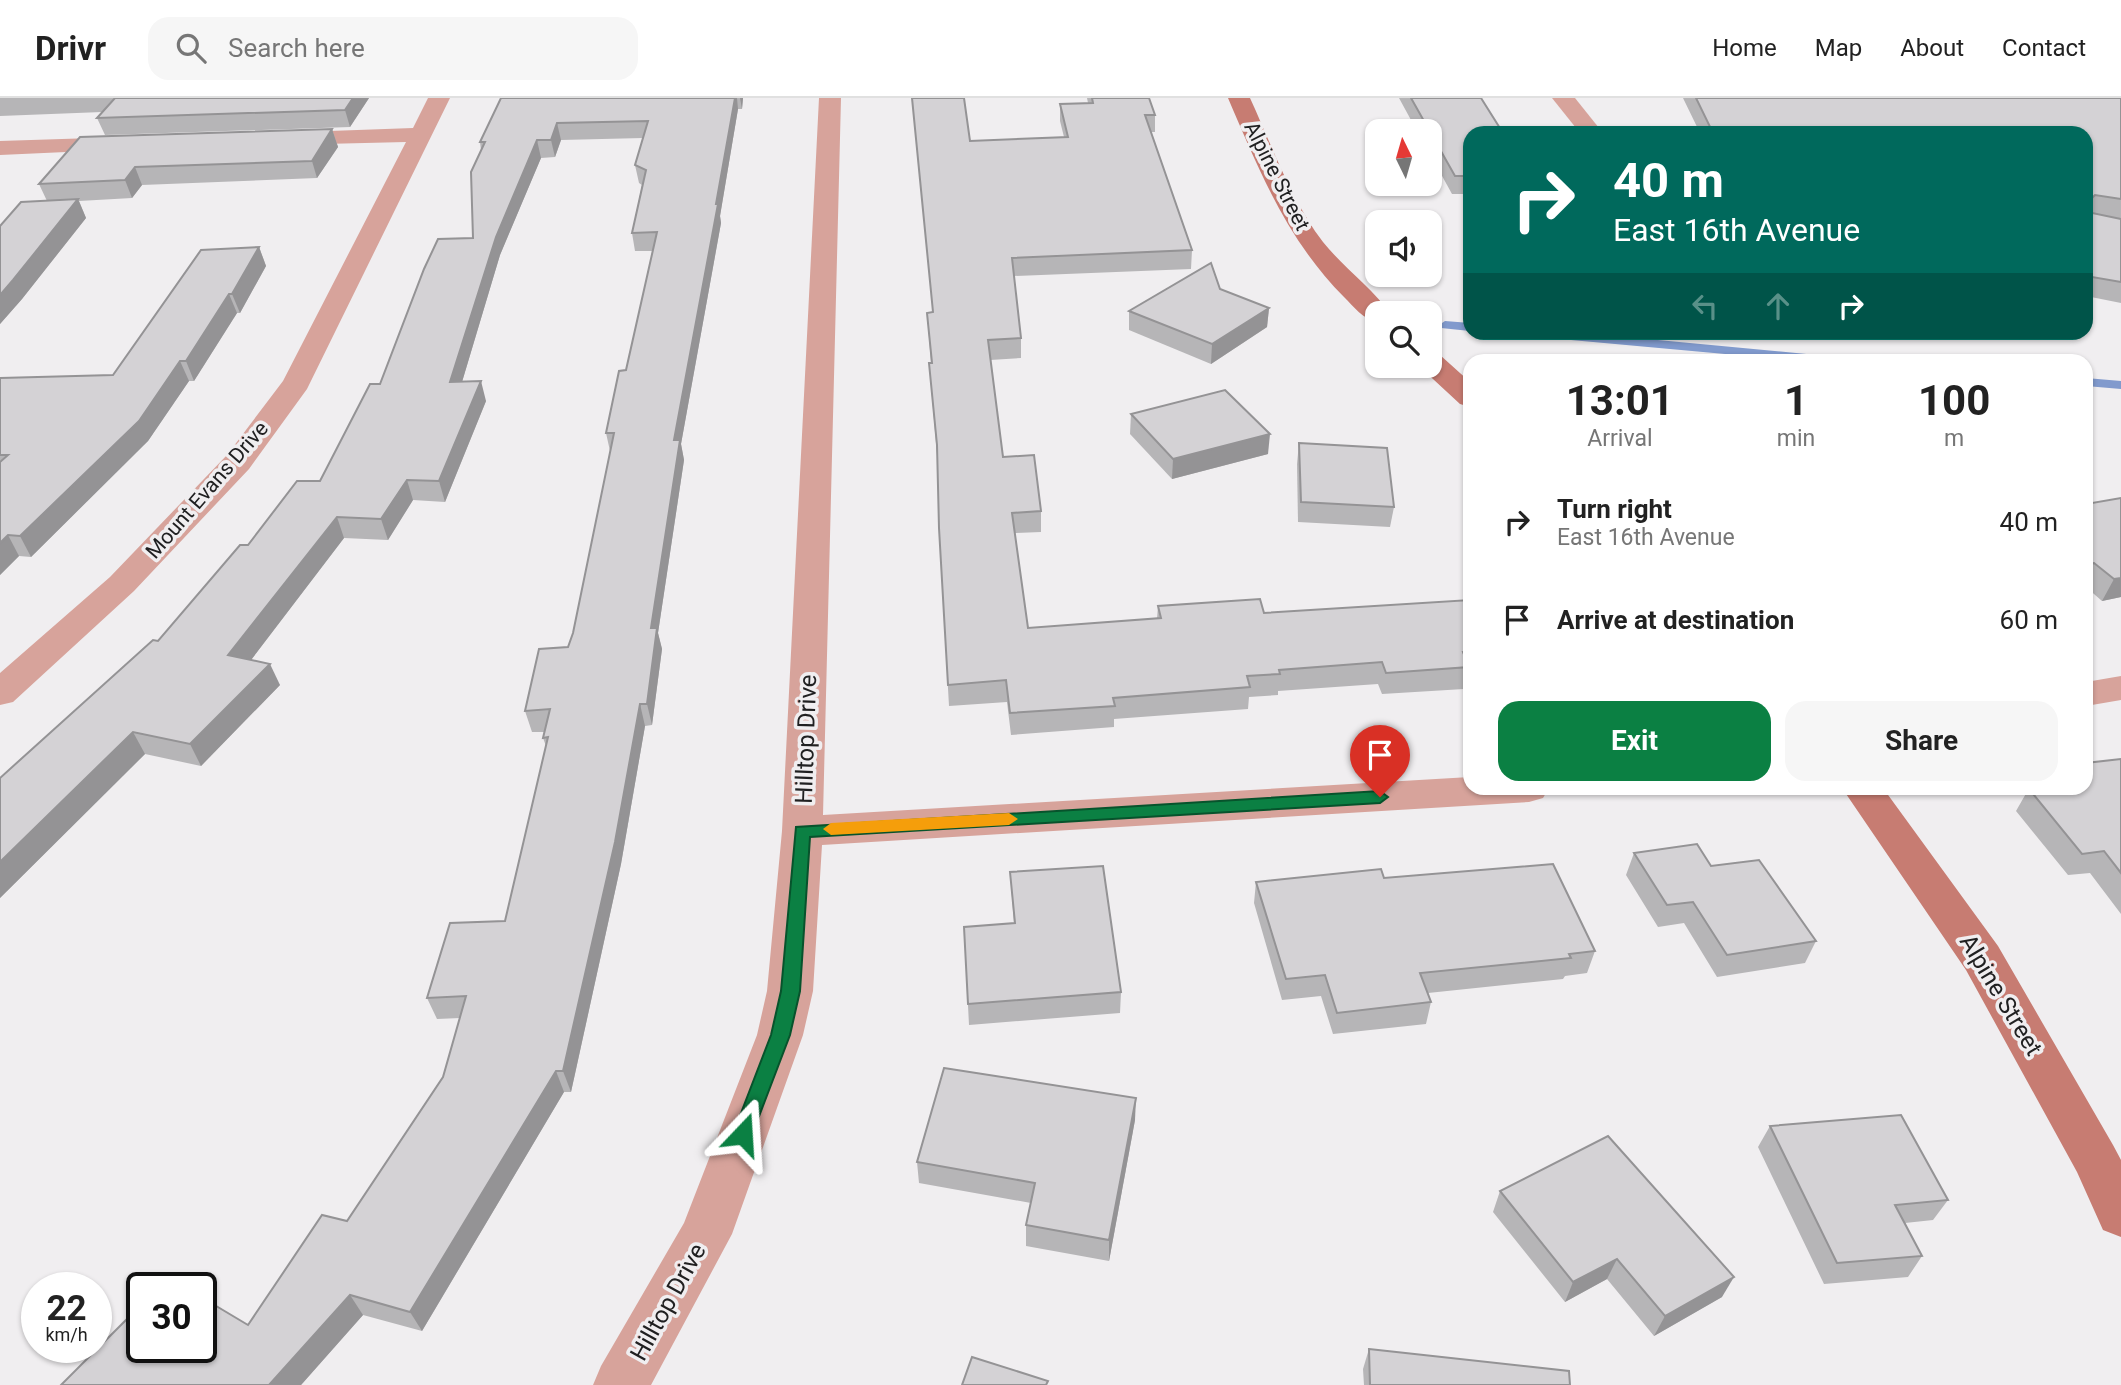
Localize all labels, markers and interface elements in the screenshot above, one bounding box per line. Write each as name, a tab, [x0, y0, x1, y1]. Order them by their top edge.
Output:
search box	[148, 17, 638, 80]
text: Drivr	[35, 29, 106, 68]
icon: search	[172, 29, 210, 67]
text: Search here	[228, 33, 365, 63]
text: Home	[1712, 34, 1777, 62]
text: Map	[1815, 34, 1862, 62]
text: About	[1900, 34, 1964, 62]
text: Contact	[2002, 34, 2086, 62]
street label: Alpine Street	[1239, 118, 1315, 235]
north arrow	[1365, 119, 1442, 196]
map controls	[1365, 119, 1442, 378]
text: 40 m	[1613, 152, 1724, 209]
icon: right	[1498, 154, 1589, 245]
button: sound	[1365, 210, 1442, 287]
text: East 16th Avenue	[1613, 211, 1860, 249]
icon: left	[1686, 287, 1724, 325]
icon: ahead	[1759, 287, 1797, 325]
icon: right	[1832, 287, 1870, 325]
button: search	[1365, 301, 1442, 378]
text: 13:01	[1566, 376, 1674, 425]
text: 1	[1784, 376, 1808, 425]
text: 100	[1918, 376, 1990, 425]
street label: Mount Evans Drive	[141, 417, 273, 563]
text: Arrival	[1587, 425, 1653, 452]
text: min	[1777, 425, 1815, 452]
text: m	[1944, 425, 1964, 452]
text: Turn right	[1557, 494, 1672, 524]
icon: right	[1498, 503, 1536, 541]
text: 40 m	[2000, 507, 2058, 537]
text: East 16th Avenue	[1557, 524, 1735, 551]
icon: arrive	[1498, 601, 1536, 639]
text: Arrive at destination	[1557, 605, 1794, 635]
text: 60 m	[2000, 605, 2058, 635]
street label: Hilltop Drive	[790, 674, 822, 804]
button: Exit	[1498, 701, 1771, 781]
button: Share	[1785, 701, 2058, 781]
pin	[1350, 725, 1410, 797]
icon: arrive	[1361, 736, 1399, 774]
street label: Alpine Street	[1954, 929, 2048, 1061]
position arrow	[706, 1097, 780, 1171]
street label: Hilltop Drive	[624, 1239, 712, 1365]
speed limit sign: 30	[126, 1272, 217, 1363]
text: 22	[46, 1288, 87, 1329]
text: km/h	[45, 1324, 88, 1345]

